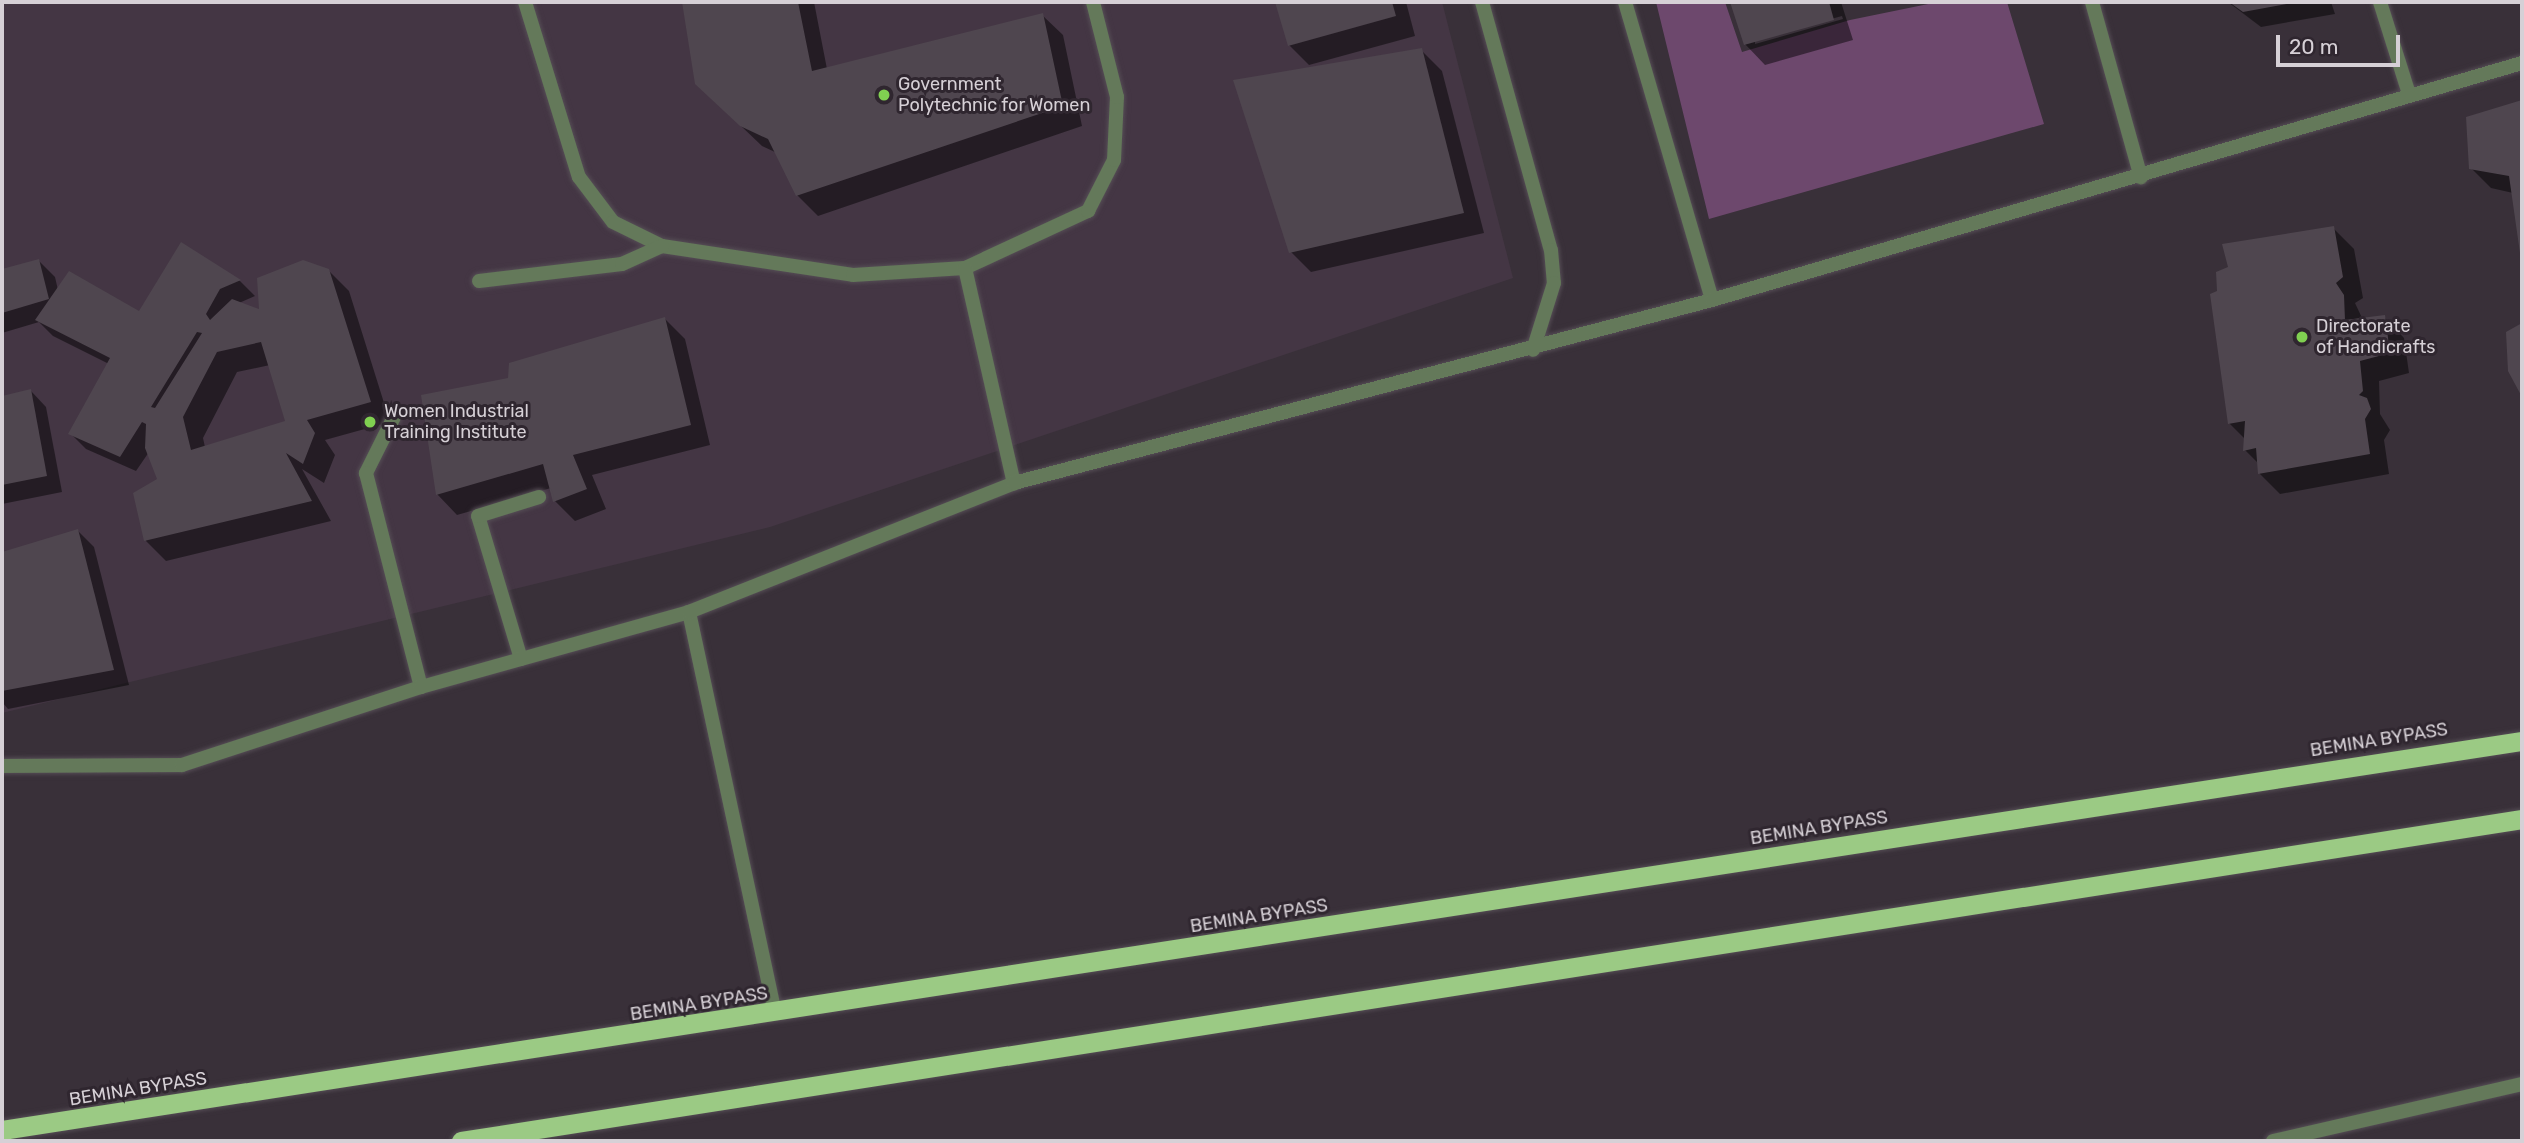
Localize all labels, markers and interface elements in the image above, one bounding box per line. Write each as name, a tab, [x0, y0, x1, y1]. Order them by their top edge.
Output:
scale bar	[2279, 21, 2403, 65]
text: 20 m	[2289, 34, 2338, 59]
place label: Government Polytechnic for Women	[898, 74, 1091, 116]
marker: Government Polytechnic for Women	[876, 87, 892, 103]
place label: Directorate of Handicrafts	[2316, 316, 2436, 358]
marker: Directorate of Handicrafts	[2294, 329, 2310, 345]
place label: Women Industrial Training Institute	[384, 401, 529, 444]
marker: Women Industrial Training Institute	[362, 414, 378, 430]
street label: BEMINA BYPASS	[2308, 718, 2450, 762]
street label: BEMINA BYPASS	[1748, 806, 1890, 850]
street label: BEMINA BYPASS	[1188, 894, 1330, 938]
street label: BEMINA BYPASS	[628, 982, 770, 1026]
street label: BEMINA BYPASS	[67, 1067, 209, 1111]

